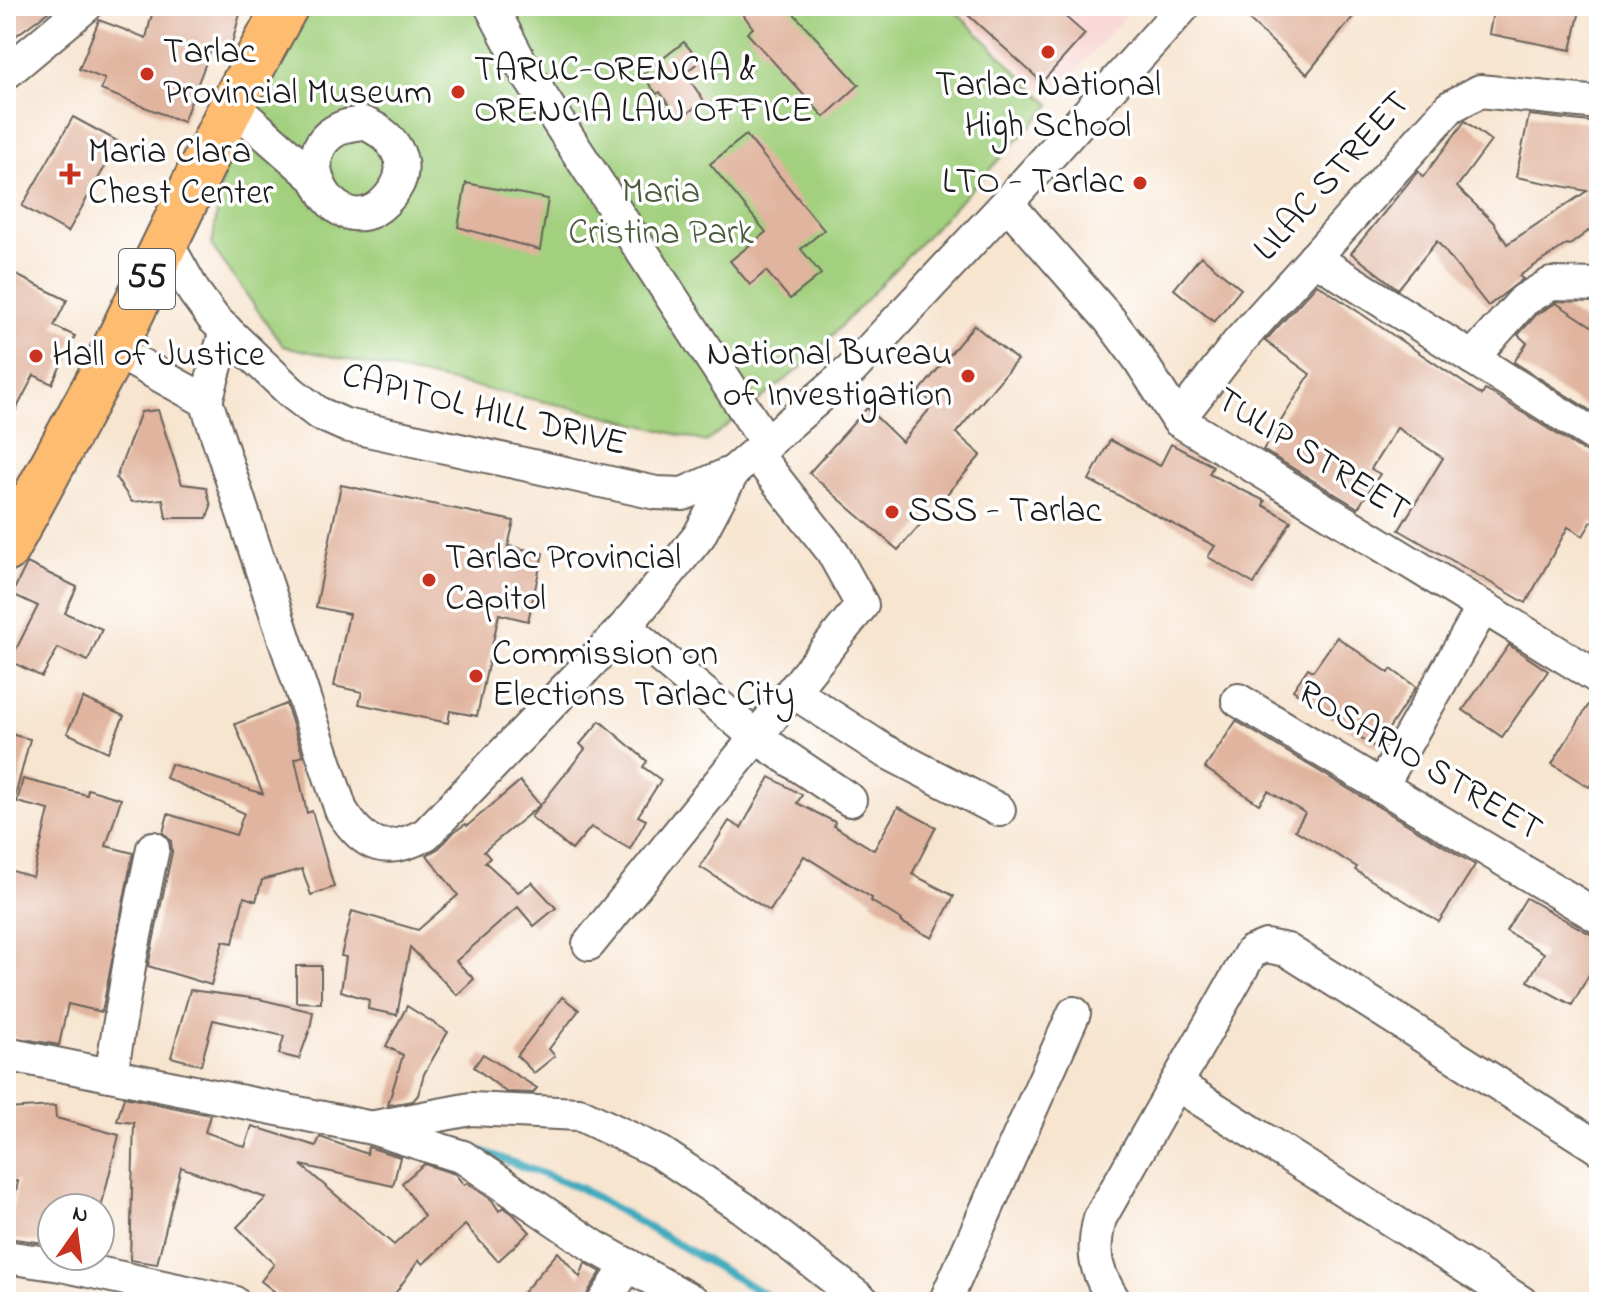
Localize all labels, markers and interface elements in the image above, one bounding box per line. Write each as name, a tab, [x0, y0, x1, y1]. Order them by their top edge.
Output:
place label: Tarlac Provincial Museum	[163, 27, 432, 121]
marker: Tarlac National High School	[1039, 43, 1057, 61]
place label: TARUC-ORENCIA & ORENCIA LAW OFFICE	[474, 45, 813, 139]
place label: Tarlac National High School	[935, 60, 1161, 154]
marker: Tarlac Provincial Museum	[138, 65, 156, 83]
street label: LILAC STREET	[1242, 80, 1424, 274]
marker: TARUC-ORENCIA & ORENCIA LAW OFFICE	[449, 83, 467, 101]
place label: Maria Clara Chest Center	[88, 127, 274, 221]
place label: LTO - Tarlac	[942, 157, 1124, 210]
marker: Maria Clara Chest Center	[59, 163, 81, 185]
park label: Maria Cristina Park	[568, 167, 754, 261]
marker: LTO - Tarlac	[1131, 174, 1149, 192]
road number: 55	[119, 249, 175, 309]
place label: National Bureau of Investigation	[707, 329, 952, 423]
place label: Hall of Justice	[52, 330, 266, 383]
marker: Hall of Justice	[27, 347, 45, 365]
street label: CAPITOL HILL DRIVE	[336, 350, 632, 472]
marker: National Bureau of Investigation	[959, 367, 977, 385]
street label: TULIP STREET	[1204, 375, 1420, 537]
place label: SSS - Tarlac	[908, 486, 1102, 539]
marker: SSS - Tarlac	[883, 503, 901, 521]
place label: Tarlac Provincial Capitol	[445, 533, 681, 627]
marker: Tarlac Provincial Capitol	[420, 571, 438, 589]
place label: Commission on Elections Tarlac City	[492, 629, 794, 723]
marker: Commission on Elections Tarlac City	[467, 667, 485, 685]
street label: ROSARIO STREET	[1286, 668, 1552, 856]
north arrow	[36, 1192, 116, 1272]
text: N	[69, 1198, 91, 1233]

